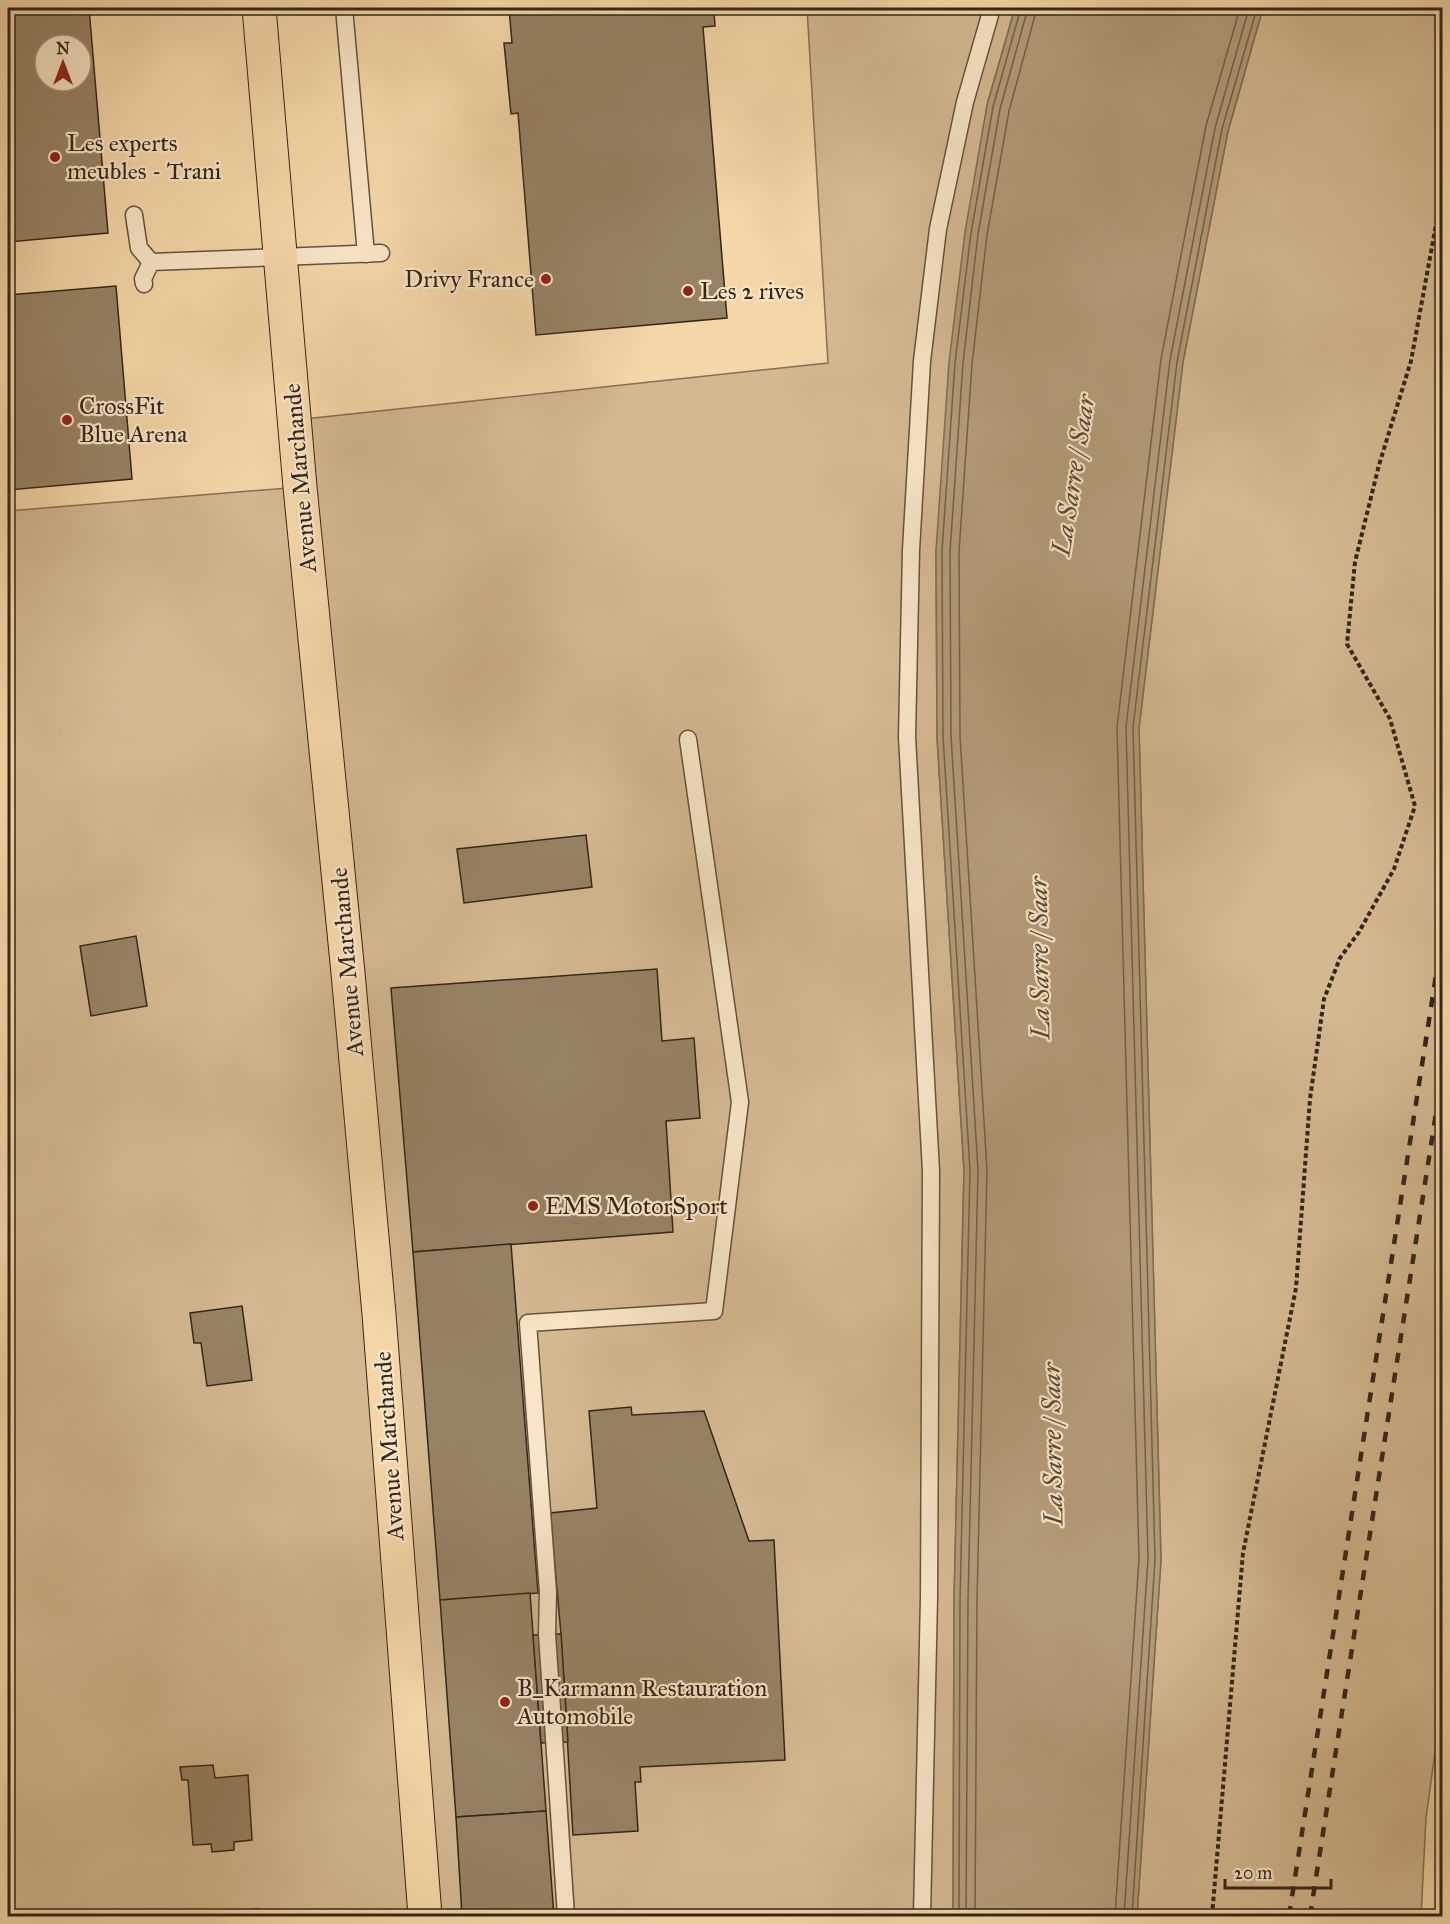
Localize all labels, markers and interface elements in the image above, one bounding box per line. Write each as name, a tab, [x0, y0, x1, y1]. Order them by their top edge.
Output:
north arrow	[33, 33, 93, 93]
text: N	[56, 39, 70, 58]
place label: Les experts meubles - Trani	[67, 128, 222, 186]
marker: Les experts meubles - Trani	[48, 150, 62, 164]
place label: Drivy France	[404, 264, 534, 294]
marker: Drivy France	[539, 272, 553, 286]
place label: Les 2 rives	[700, 276, 804, 306]
marker: Les 2 rives	[681, 284, 695, 298]
street label: Avenue Marchande	[277, 382, 323, 575]
place label: CrossFit Blue Arena	[79, 391, 188, 449]
water label: La Sarre / Saar	[1044, 391, 1102, 559]
marker: CrossFit Blue Arena	[60, 413, 74, 427]
street label: Avenue Marchande	[324, 866, 370, 1059]
water label: La Sarre / Saar	[1022, 875, 1056, 1041]
place label: EMS MotorSport	[545, 1191, 728, 1221]
marker: EMS MotorSport	[526, 1199, 540, 1213]
street label: Avenue Marchande	[367, 1350, 411, 1543]
water label: La Sarre / Saar	[1035, 1361, 1069, 1527]
place label: B_Karmann Restauration Automobile	[516, 1673, 767, 1731]
marker: B_Karmann Restauration Automobile	[498, 1695, 512, 1709]
scale bar	[1225, 1852, 1332, 1890]
text: 20 m	[1234, 1862, 1272, 1884]

